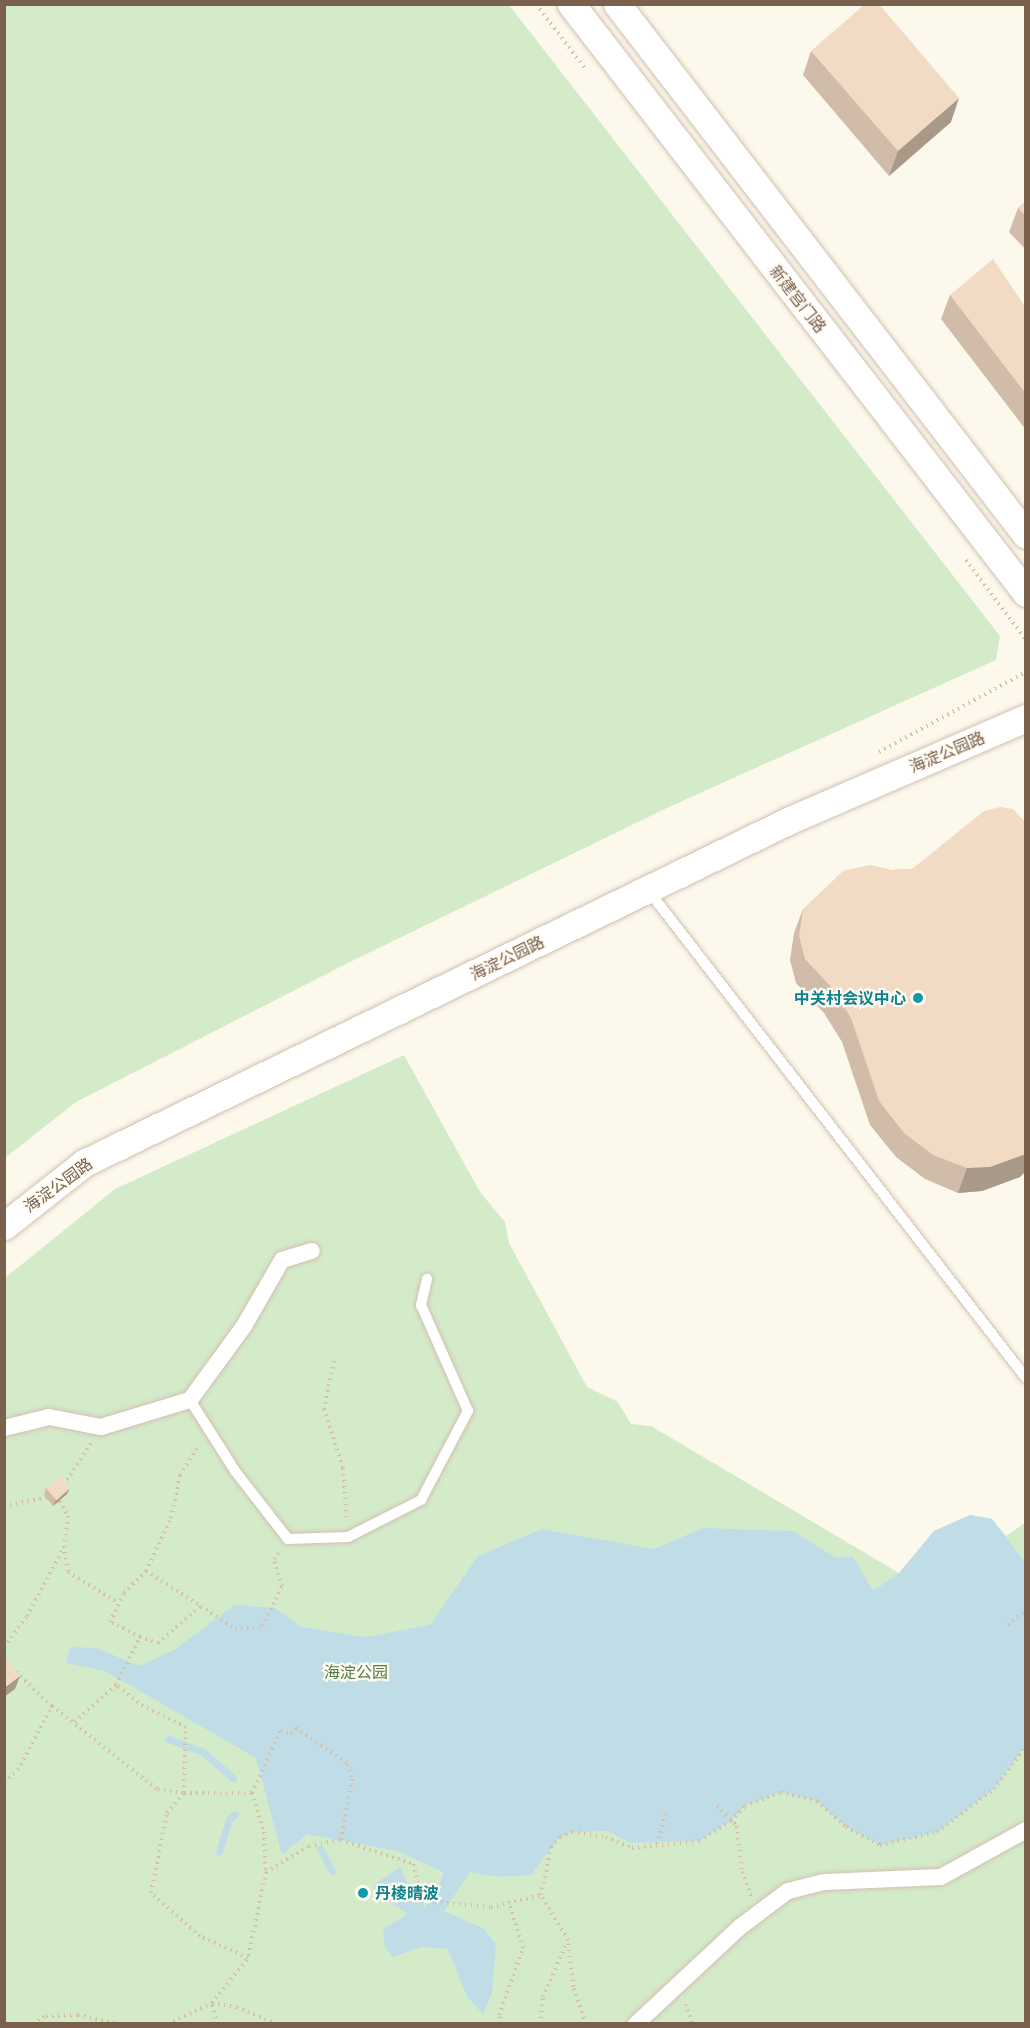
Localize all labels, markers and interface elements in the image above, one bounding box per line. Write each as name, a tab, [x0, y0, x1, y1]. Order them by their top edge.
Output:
street label: 新建宫门路	[766, 262, 830, 336]
street label: 海淀公园路	[906, 728, 988, 776]
street label: 海淀公园路	[467, 932, 547, 984]
place label: 中关村会议中心	[794, 988, 906, 1008]
marker: 中关村会议中心	[911, 991, 925, 1005]
street label: 海淀公园路	[20, 1154, 96, 1216]
park label: 海淀公园	[324, 1662, 388, 1682]
place label: 丹棱晴波	[375, 1883, 439, 1903]
marker: 丹棱晴波	[356, 1886, 370, 1900]

